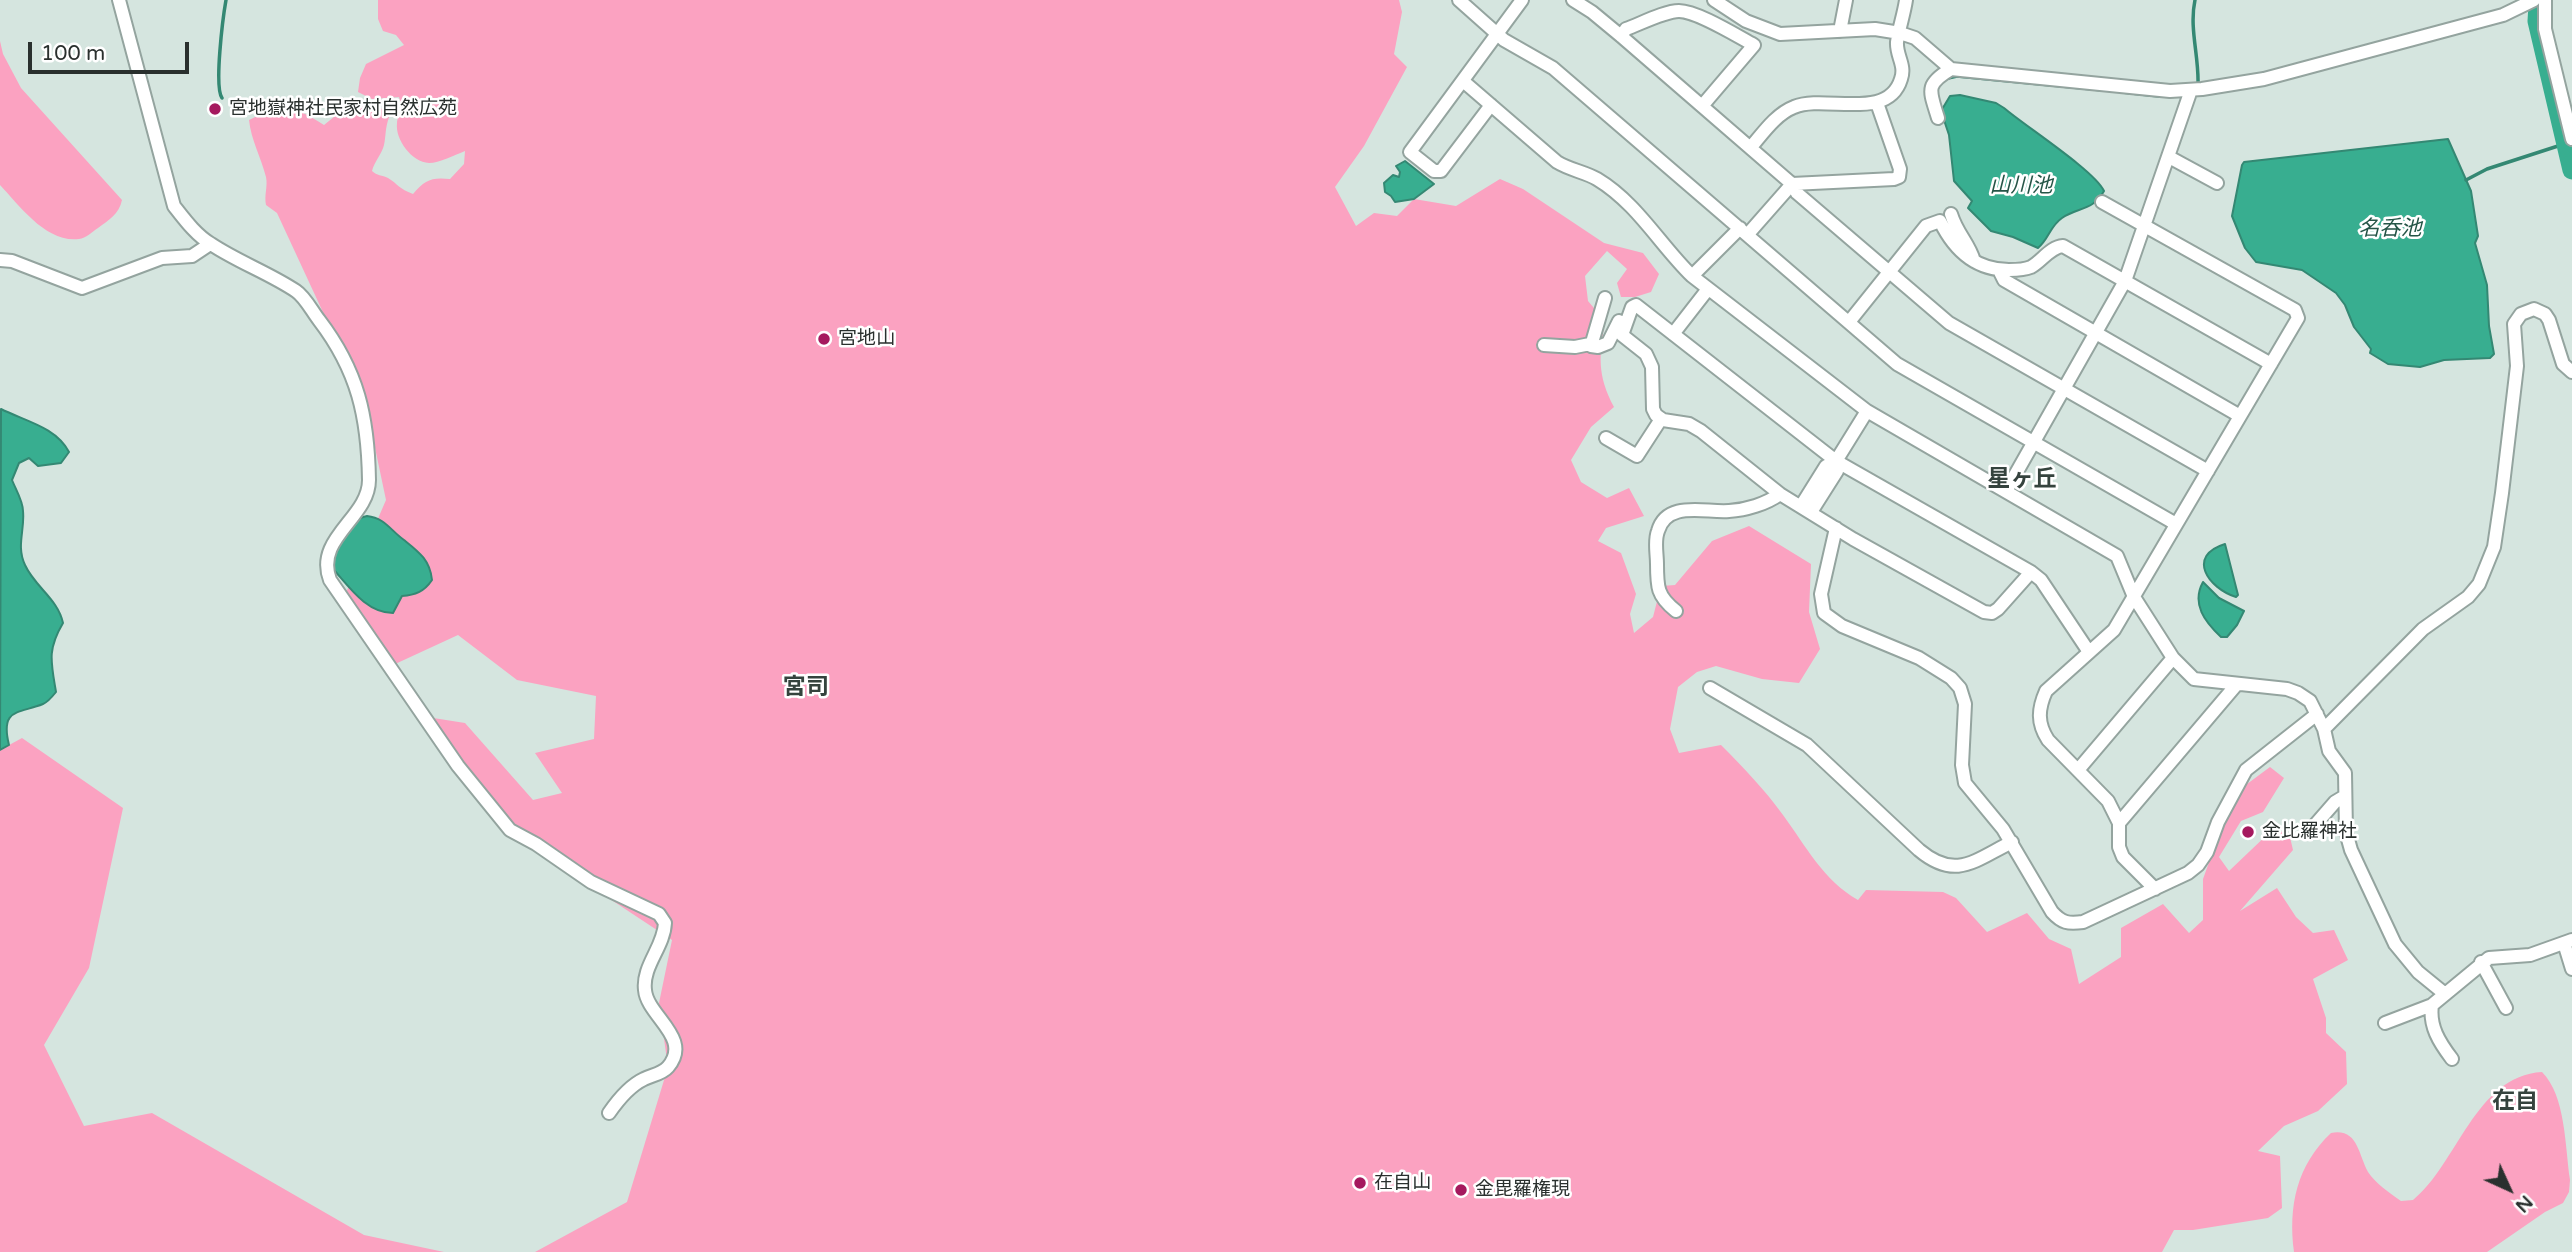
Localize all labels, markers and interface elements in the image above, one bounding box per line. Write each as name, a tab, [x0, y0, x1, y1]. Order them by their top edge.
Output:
scale bar	[32, 28, 192, 72]
text: 100 m	[41, 41, 105, 66]
place label: 宮地嶽神社民家村自然広苑	[229, 98, 457, 120]
marker: 宮地嶽神社民家村自然広苑	[207, 101, 223, 117]
water label: 山川池	[1990, 173, 2052, 199]
water label: 名呑池	[2359, 216, 2421, 242]
place label: 宮地山	[838, 328, 895, 350]
marker: 宮地山	[816, 331, 832, 347]
district label: 星ヶ丘	[1988, 466, 2056, 494]
district label: 宮司	[783, 674, 829, 702]
place label: 金比羅神社	[2262, 821, 2357, 843]
marker: 金比羅神社	[2240, 824, 2256, 840]
district label: 在自	[2492, 1088, 2538, 1116]
north arrow	[2474, 1154, 2544, 1224]
place label: 在自山	[1374, 1172, 1431, 1194]
marker: 在自山	[1352, 1175, 1368, 1191]
place label: 金毘羅権現	[1475, 1179, 1570, 1201]
marker: 金毘羅権現	[1453, 1182, 1469, 1198]
text: N	[2511, 1191, 2537, 1217]

